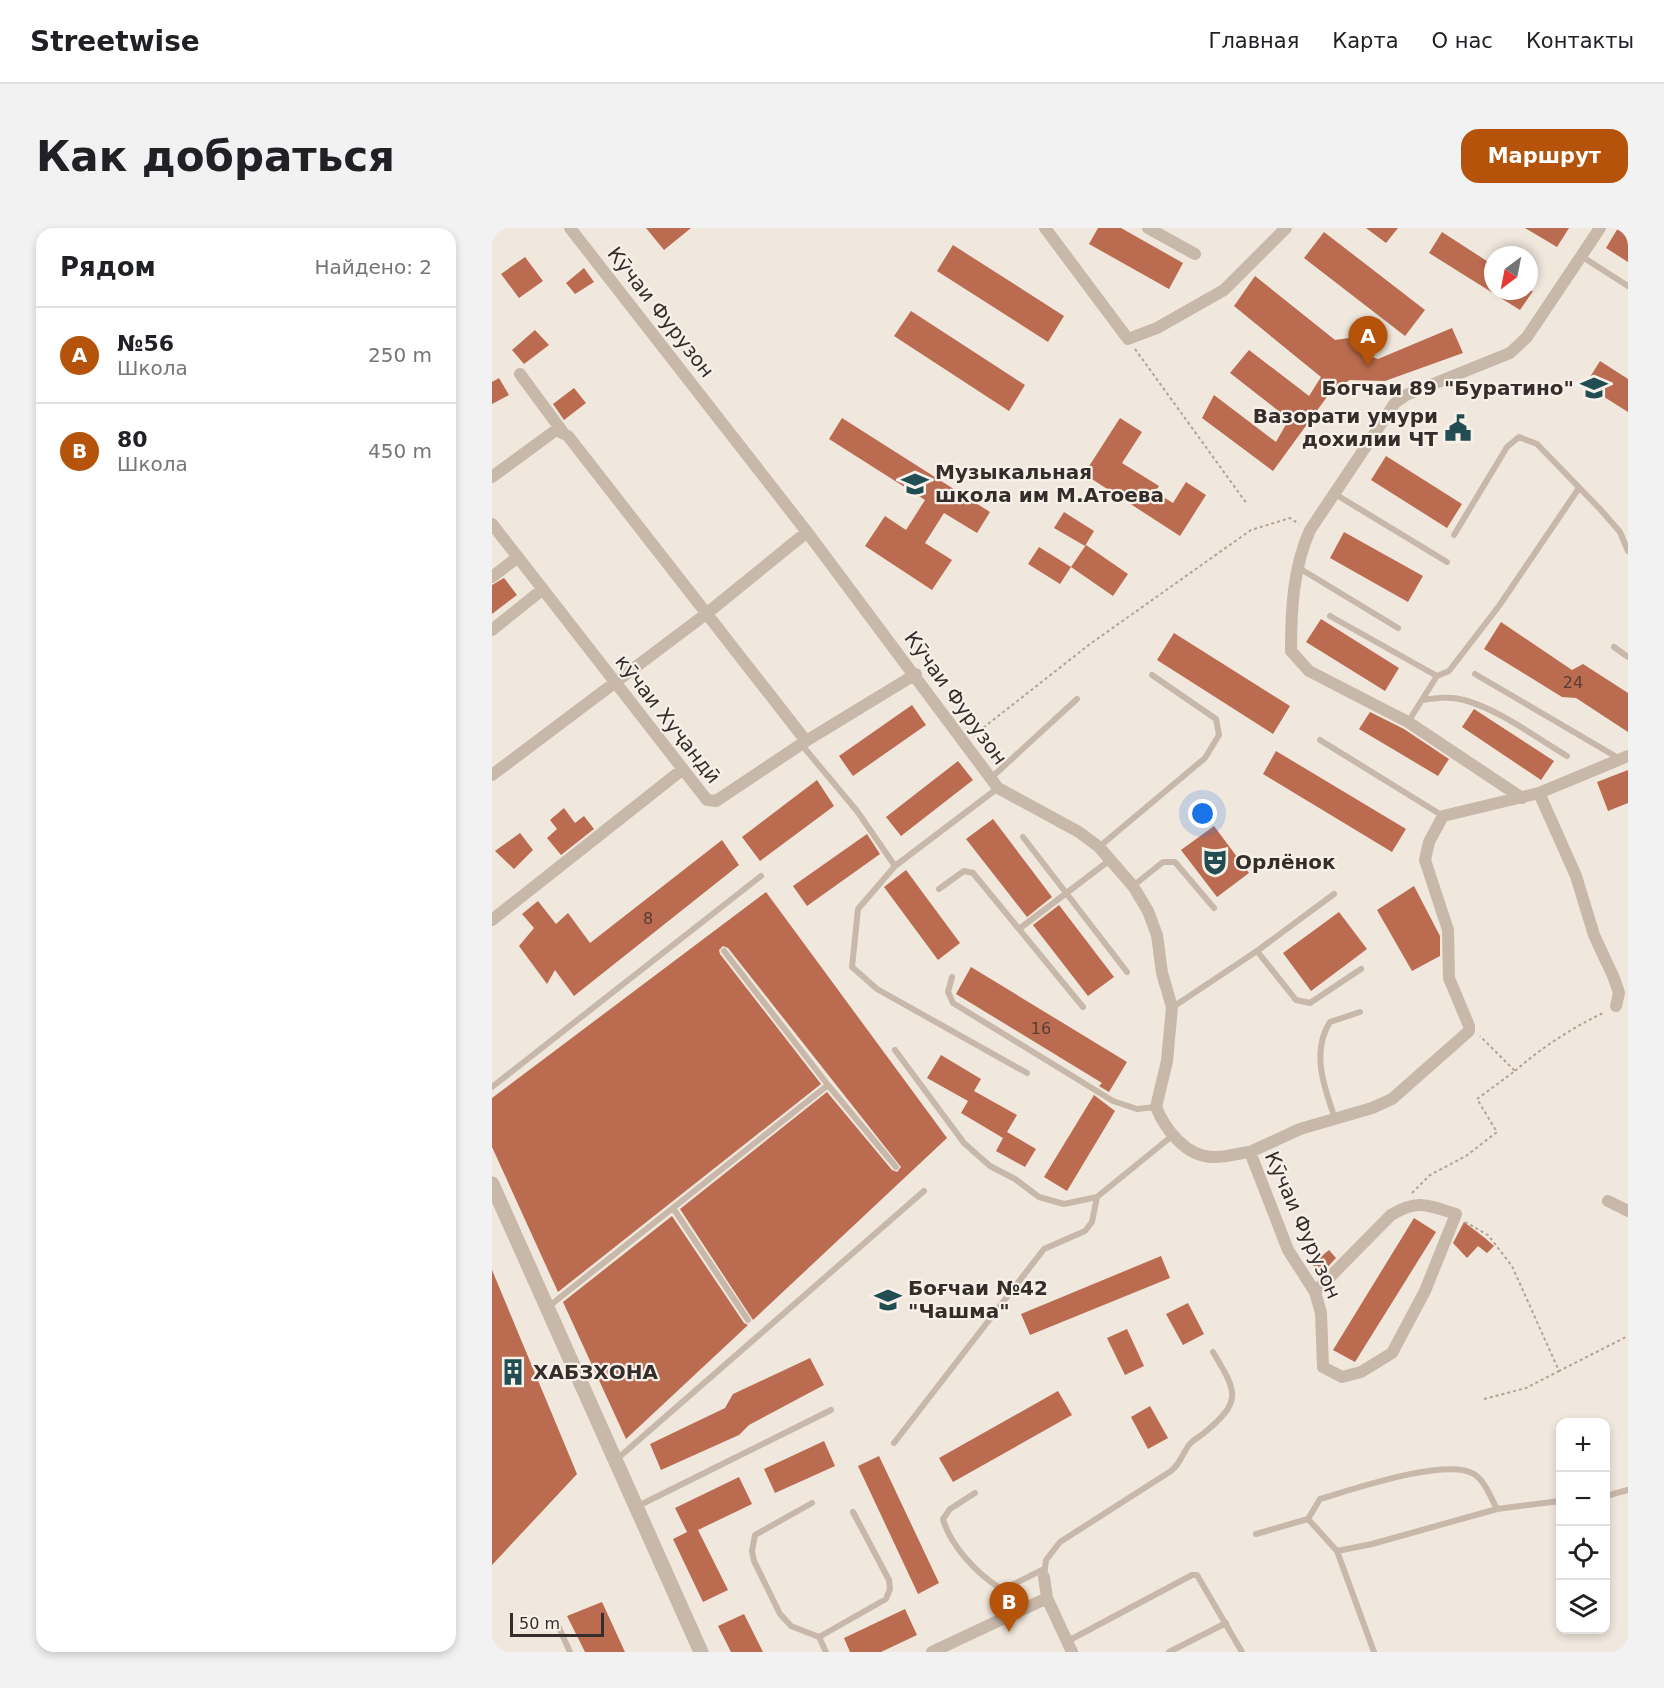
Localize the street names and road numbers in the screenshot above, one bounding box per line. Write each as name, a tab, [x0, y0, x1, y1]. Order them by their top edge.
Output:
street label: Кӯчаи Фурузон	[603, 242, 719, 382]
street label: Кӯчаи Фурузон	[900, 627, 1012, 769]
street label: кӯчаи Хуҷандӣ	[610, 650, 726, 788]
street label: Кӯчаи Фурузон	[1260, 1147, 1346, 1303]

